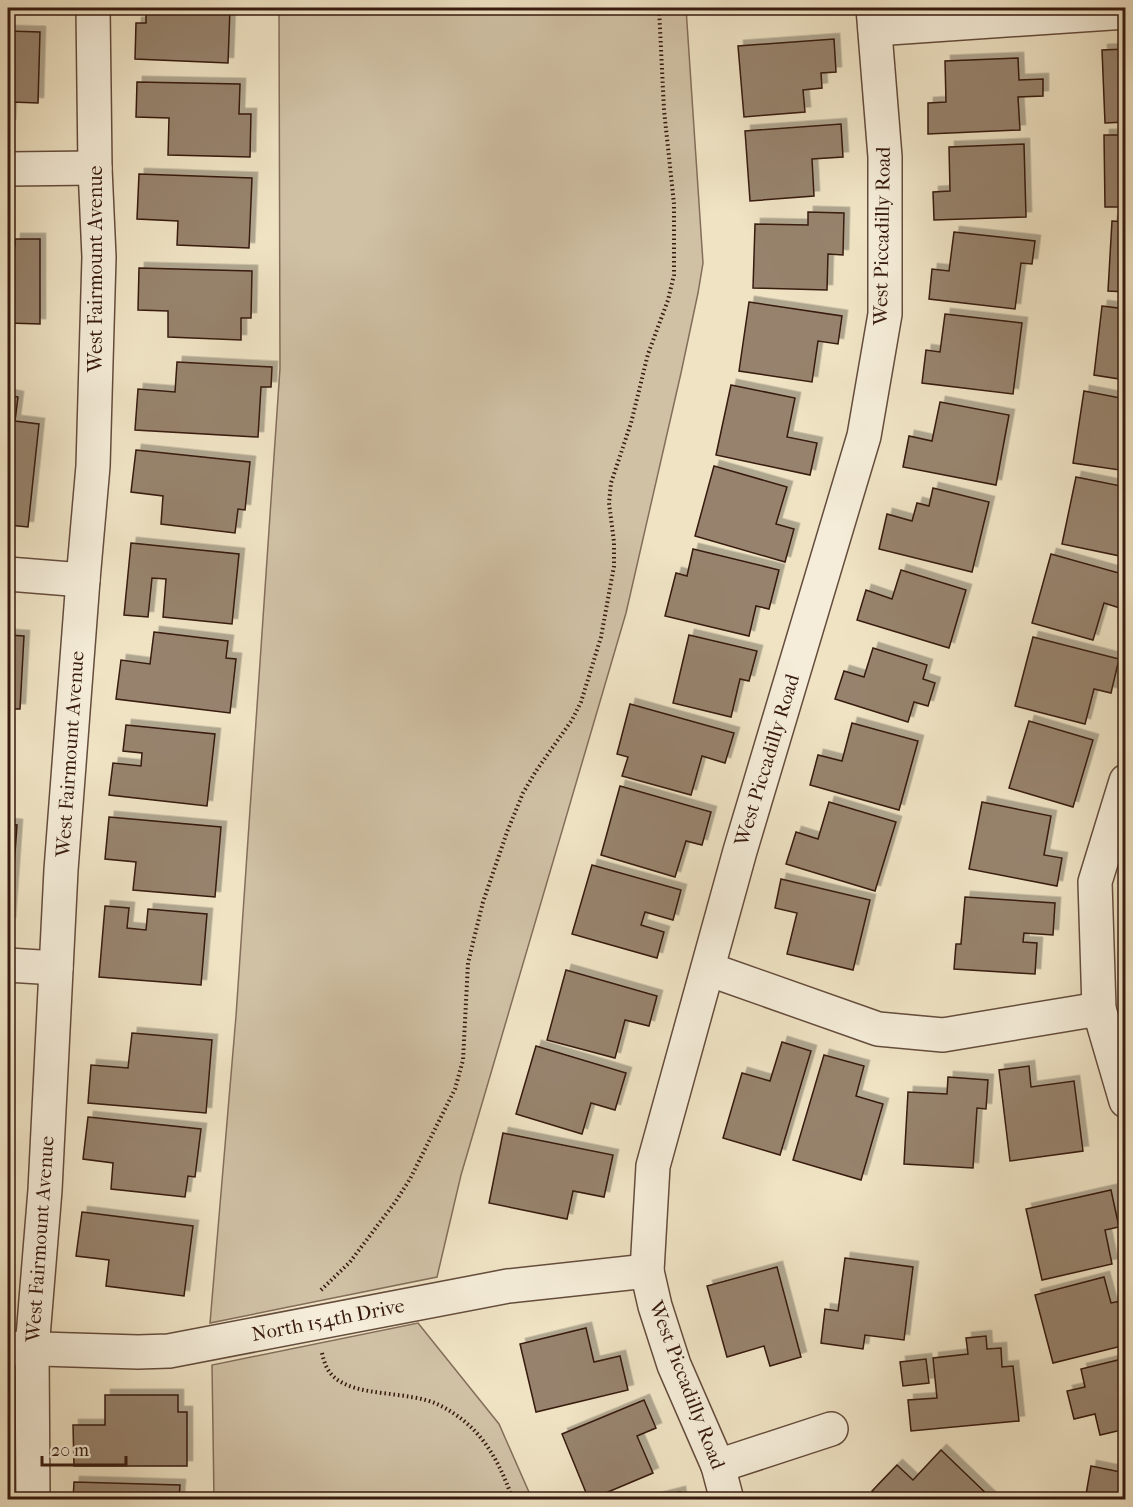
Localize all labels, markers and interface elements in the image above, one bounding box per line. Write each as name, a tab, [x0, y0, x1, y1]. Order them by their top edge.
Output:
street label: West Piccadilly Road	[869, 145, 895, 327]
street label: West Fairmount Avenue	[84, 166, 107, 373]
street label: West Fairmount Avenue	[51, 650, 89, 859]
street label: West Piccadilly Road	[730, 670, 804, 850]
street label: West Fairmount Avenue	[21, 1135, 59, 1344]
street label: North 154th Drive	[250, 1294, 406, 1346]
street label: West Piccadilly Road	[644, 1297, 730, 1474]
scale bar	[42, 1429, 126, 1467]
text: 20 m	[51, 1440, 89, 1461]

